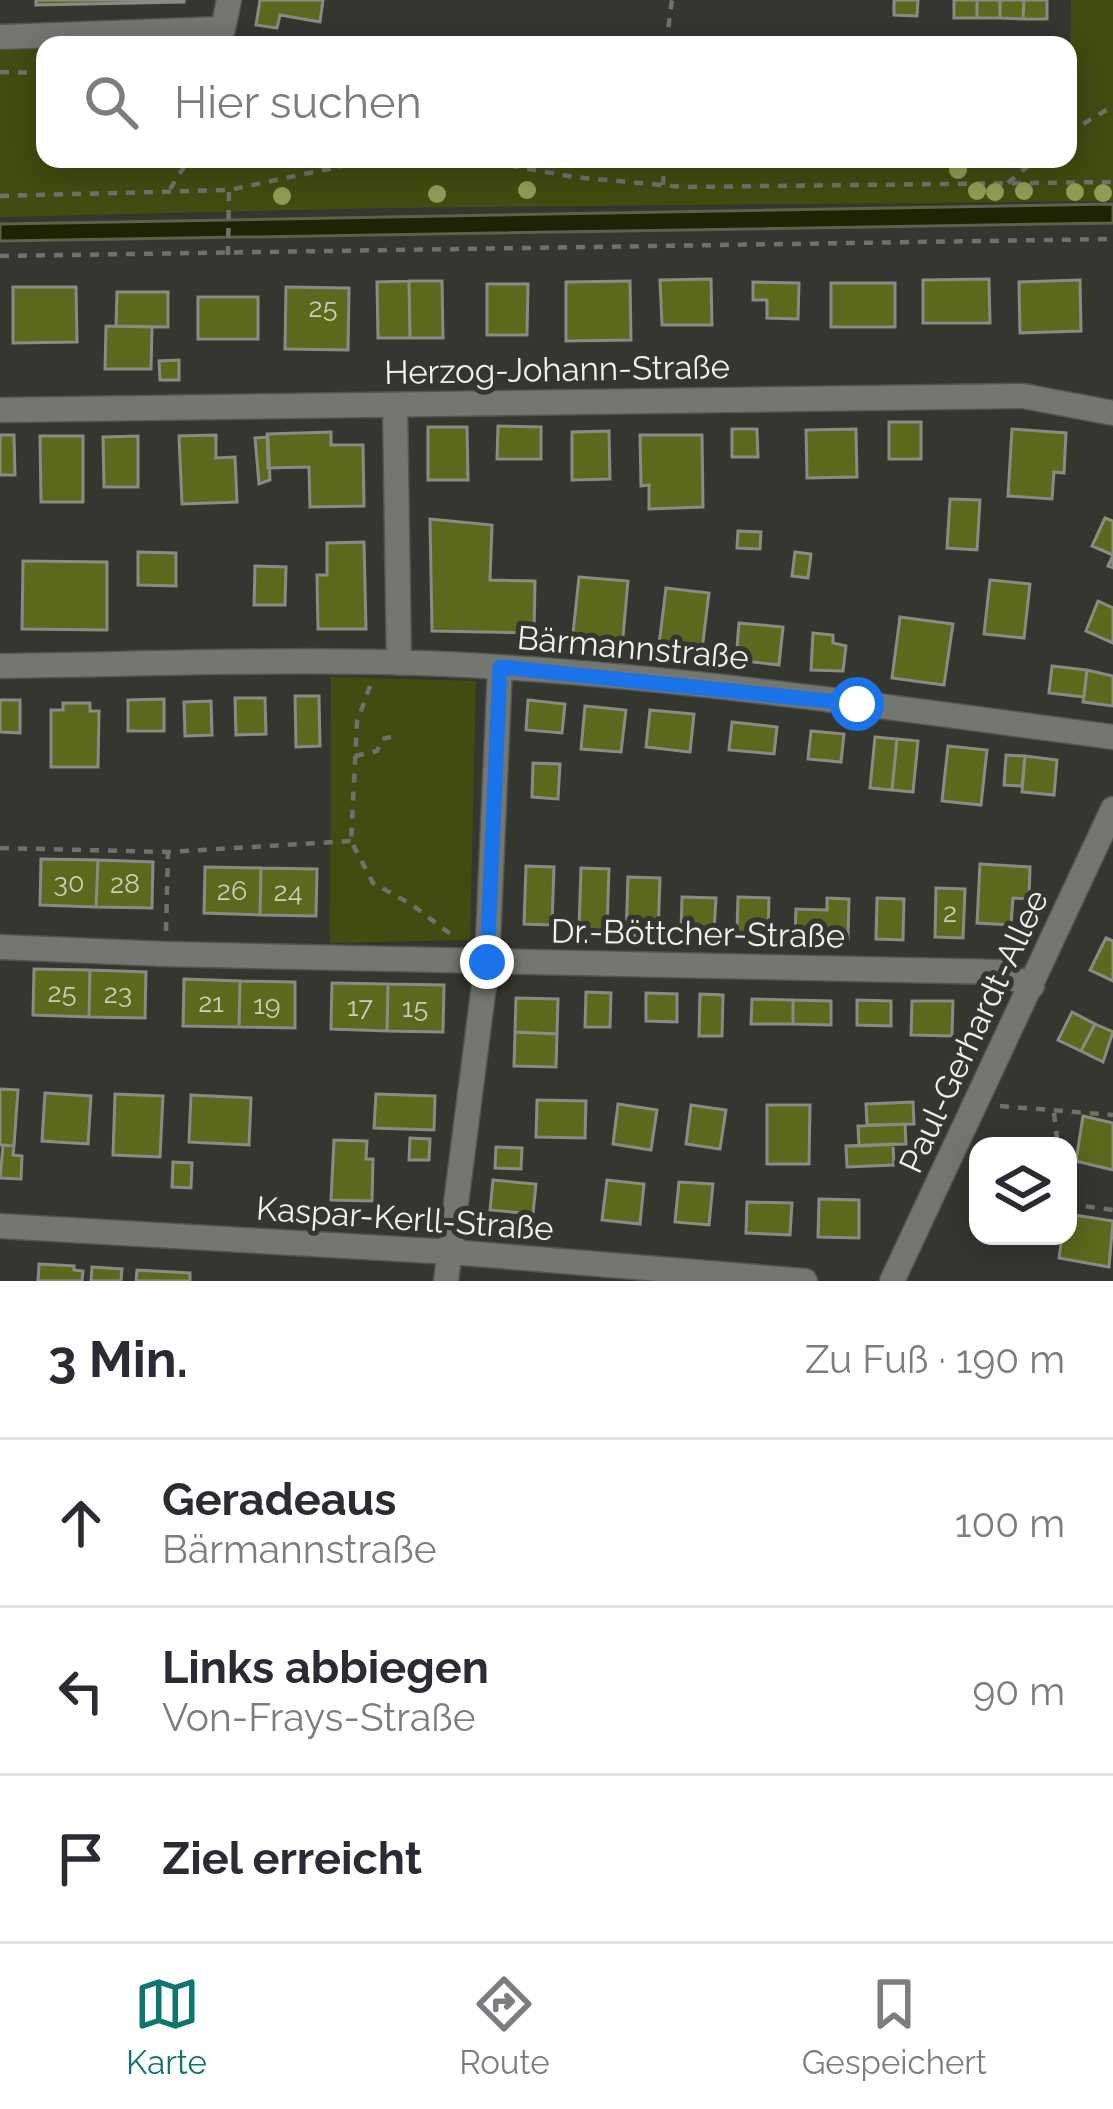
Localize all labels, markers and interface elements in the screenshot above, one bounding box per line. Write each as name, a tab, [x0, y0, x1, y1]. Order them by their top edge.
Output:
search box	[36, 36, 1077, 168]
icon: search	[78, 69, 144, 135]
text: Hier suchen	[174, 76, 422, 129]
house number: 25	[309, 292, 337, 323]
street label: Herzog-Johann-Straße	[384, 347, 730, 392]
street label: Bärmannstraße	[516, 618, 750, 677]
route start	[830, 677, 884, 731]
house number: 30	[54, 867, 84, 898]
house number: 28	[110, 868, 140, 899]
house number: 26	[217, 875, 247, 906]
house number: 24	[274, 876, 302, 907]
street label: Paul-Gerhardt-Allee	[891, 884, 1056, 1179]
house number: 2	[943, 897, 957, 928]
street label: Dr.-Böttcher-Straße	[551, 911, 845, 956]
route end	[460, 935, 514, 989]
house number: 25	[48, 977, 76, 1008]
house number: 23	[104, 978, 132, 1009]
house number: 21	[198, 987, 224, 1018]
house number: 19	[253, 989, 281, 1020]
house number: 17	[347, 991, 373, 1022]
house number: 15	[402, 992, 428, 1023]
map controls	[969, 1137, 1077, 1245]
button: layers	[969, 1137, 1077, 1245]
street label: Kaspar-Kerll-Straße	[255, 1189, 555, 1248]
text: 3 Min.	[48, 1329, 188, 1389]
text: Zu Fuß · 190 m	[805, 1336, 1065, 1382]
text: Geradeaus	[162, 1473, 397, 1526]
icon: ahead	[48, 1490, 114, 1556]
text: 100 m	[955, 1500, 1065, 1546]
text: Bärmannstraße	[162, 1526, 437, 1572]
text: Links abbiegen	[162, 1641, 489, 1694]
icon: left	[48, 1658, 114, 1724]
text: 90 m	[972, 1668, 1065, 1714]
text: Von-Frays-Straße	[162, 1694, 476, 1740]
icon: arrive	[48, 1826, 114, 1892]
text: Ziel erreicht	[162, 1832, 422, 1885]
tab: Karte	[126, 1971, 207, 2082]
tab: Route	[459, 1971, 550, 2082]
tab: Gespeichert	[802, 1971, 987, 2082]

